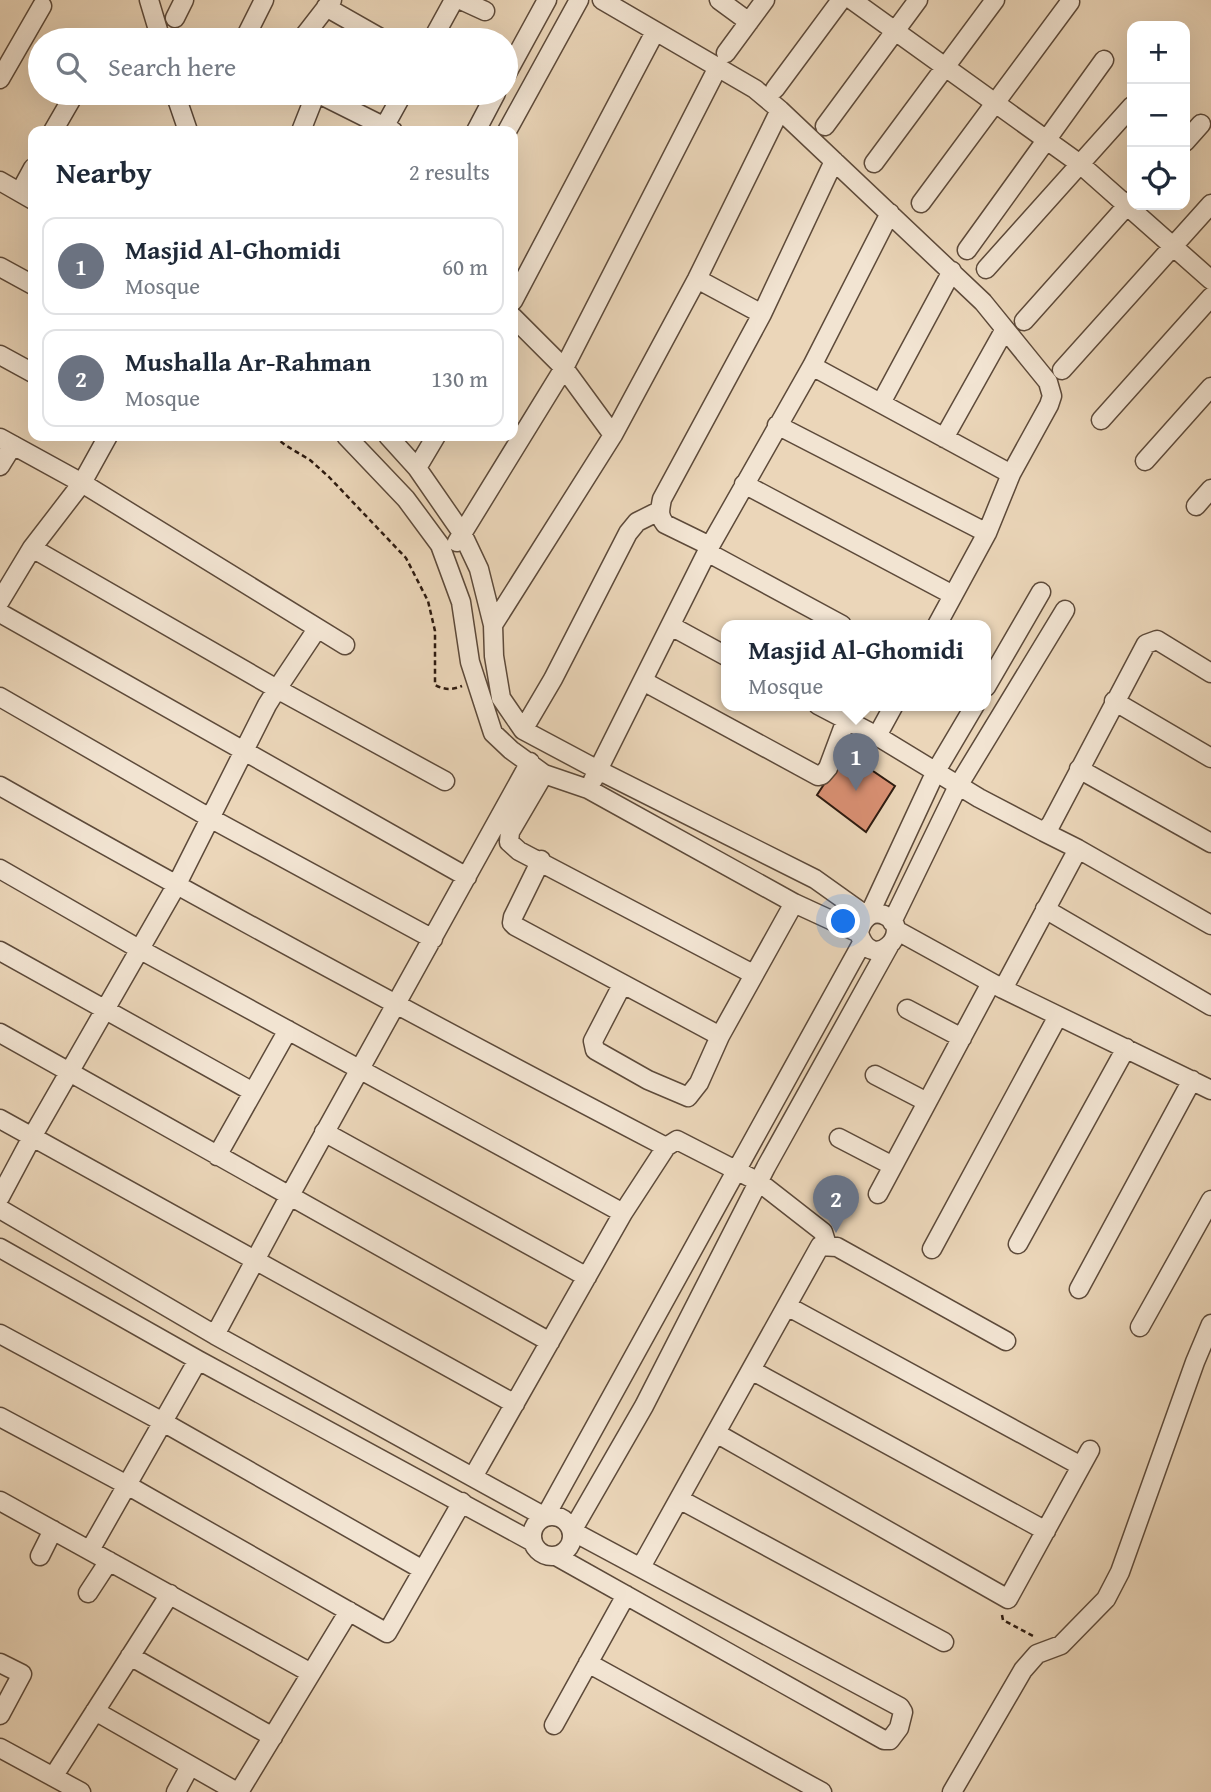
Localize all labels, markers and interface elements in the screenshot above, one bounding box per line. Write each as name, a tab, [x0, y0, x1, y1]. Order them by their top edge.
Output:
map controls	[1127, 21, 1190, 210]
button: +	[1127, 21, 1190, 84]
search box	[28, 28, 518, 105]
text: Search here	[108, 47, 236, 86]
icon: search	[52, 48, 90, 86]
button: −	[1127, 84, 1190, 147]
button: locate	[1127, 147, 1190, 210]
text: Nearby	[56, 150, 152, 194]
text: 2 results	[409, 155, 490, 188]
text: Masjid Al-Ghomidi	[125, 230, 341, 269]
text: 1	[75, 250, 87, 283]
text: 60 m	[442, 250, 488, 283]
text: Mosque	[125, 269, 200, 302]
text: Mushalla Ar-Rahman	[125, 342, 371, 381]
text: 2	[75, 362, 87, 395]
text: 130 m	[431, 362, 488, 395]
text: Mosque	[125, 381, 200, 414]
popup	[721, 620, 991, 711]
text: Masjid Al-Ghomidi	[748, 630, 964, 669]
text: Mosque	[748, 669, 823, 702]
pin: 1	[833, 733, 879, 791]
your location	[826, 904, 860, 938]
pin: 2	[813, 1175, 859, 1233]

